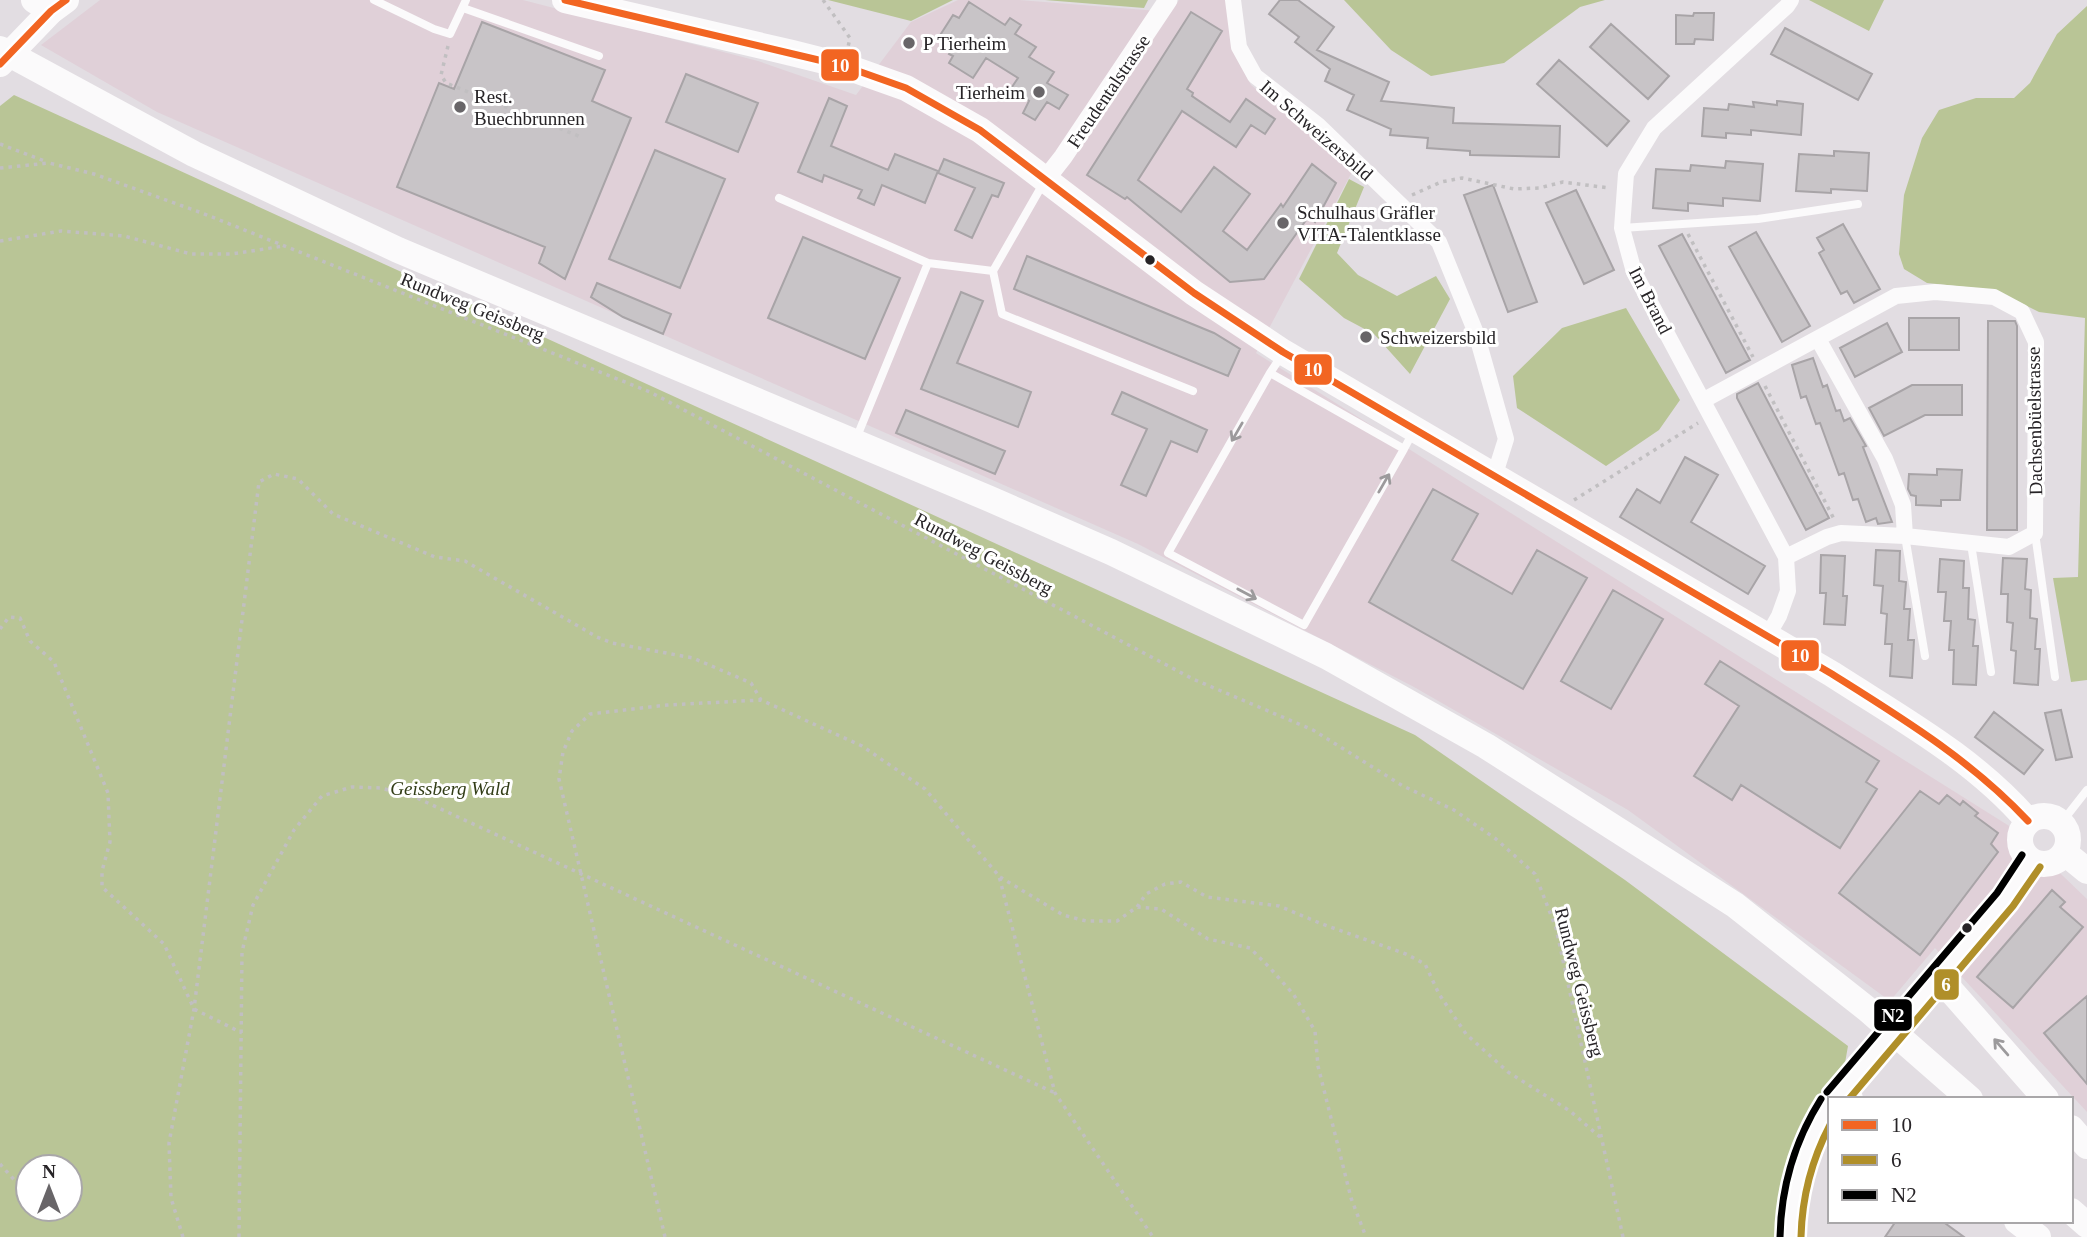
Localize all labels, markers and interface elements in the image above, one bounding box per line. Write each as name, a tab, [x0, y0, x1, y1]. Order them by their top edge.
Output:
street label: Freudentalstrasse	[1063, 31, 1154, 152]
place label: P Tierheim	[923, 33, 1006, 54]
marker: P Tierheim	[901, 35, 917, 51]
line badge: 10	[820, 48, 860, 82]
text: 10	[831, 55, 850, 76]
street label: Im Schweizersbild	[1256, 76, 1377, 185]
place label: Tierheim	[956, 82, 1025, 103]
marker: Tierheim	[1031, 84, 1047, 100]
place label: Rest. Buechbrunnen	[474, 86, 585, 129]
marker: Rest. Buechbrunnen	[452, 99, 468, 115]
place label: Schulhaus Gräfler VITA-Talentklasse	[1297, 202, 1441, 245]
marker: Schulhaus Gräfler VITA-Talentklasse	[1275, 215, 1291, 231]
unlabelled marker	[1143, 253, 1157, 267]
street label: Im Brand	[1625, 263, 1677, 338]
street label: Rundweg Geissberg	[398, 268, 548, 345]
place label: Schweizersbild	[1380, 327, 1497, 348]
marker: Schweizersbild	[1358, 329, 1374, 345]
street label: Dachsenbüelstrasse	[2023, 346, 2046, 496]
line badge: 10	[1293, 353, 1333, 386]
text: 10	[1304, 359, 1323, 380]
one-way arrow	[1230, 421, 1243, 442]
one-way arrow	[1377, 474, 1391, 494]
street label: Rundweg Geissberg	[911, 508, 1057, 599]
one-way arrow	[1236, 588, 1256, 602]
line badge: 10	[1780, 639, 1820, 672]
text: 10	[1791, 645, 1810, 666]
park label: Geissberg Wald	[390, 778, 510, 799]
street label: Rundweg Geissberg	[1551, 905, 1608, 1059]
unlabelled marker	[1960, 921, 1974, 935]
line badge: 6	[1933, 968, 1960, 1001]
text: 6	[1941, 974, 1951, 995]
line badge: N2	[1873, 998, 1913, 1032]
text: N2	[1881, 1005, 1905, 1026]
one-way arrow	[1993, 1039, 2009, 1057]
legend	[1828, 1097, 2073, 1223]
text: 10	[1891, 1113, 1912, 1137]
text: 6	[1891, 1148, 1902, 1172]
north arrow	[14, 1153, 84, 1223]
text: N	[42, 1161, 56, 1182]
text: N2	[1891, 1183, 1917, 1207]

